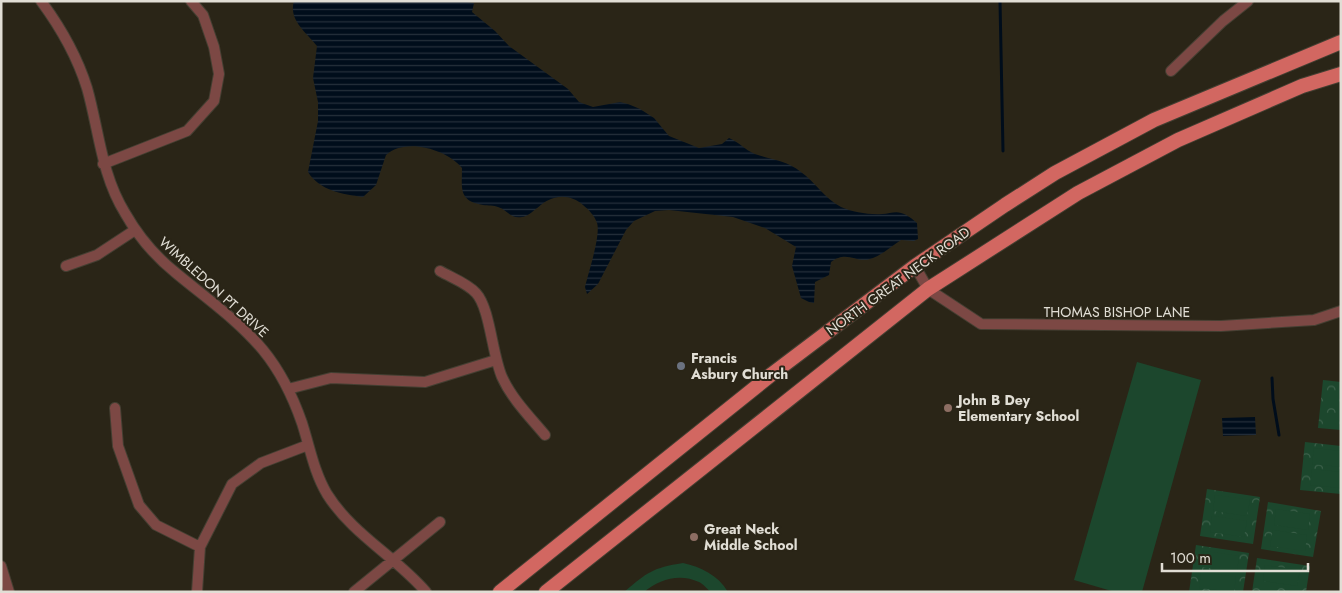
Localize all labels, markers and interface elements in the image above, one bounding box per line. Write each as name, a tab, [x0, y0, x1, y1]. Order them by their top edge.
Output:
street label: NORTH GREAT NECK ROAD	[822, 222, 974, 340]
street label: WIMBLEDON PT DRIVE	[155, 232, 273, 342]
street label: THOMAS BISHOP LANE	[1044, 302, 1190, 322]
place label: Francis Asbury Church	[690, 348, 788, 384]
marker: Francis Asbury Church	[675, 360, 687, 372]
place label: John B Dey Elementary School	[955, 390, 1079, 426]
marker: John B Dey Elementary School	[942, 402, 954, 414]
place label: Great Neck Middle School	[704, 519, 798, 555]
marker: Great Neck Middle School	[688, 531, 700, 543]
scale bar	[1162, 540, 1308, 572]
text: 100 m	[1170, 547, 1211, 569]

